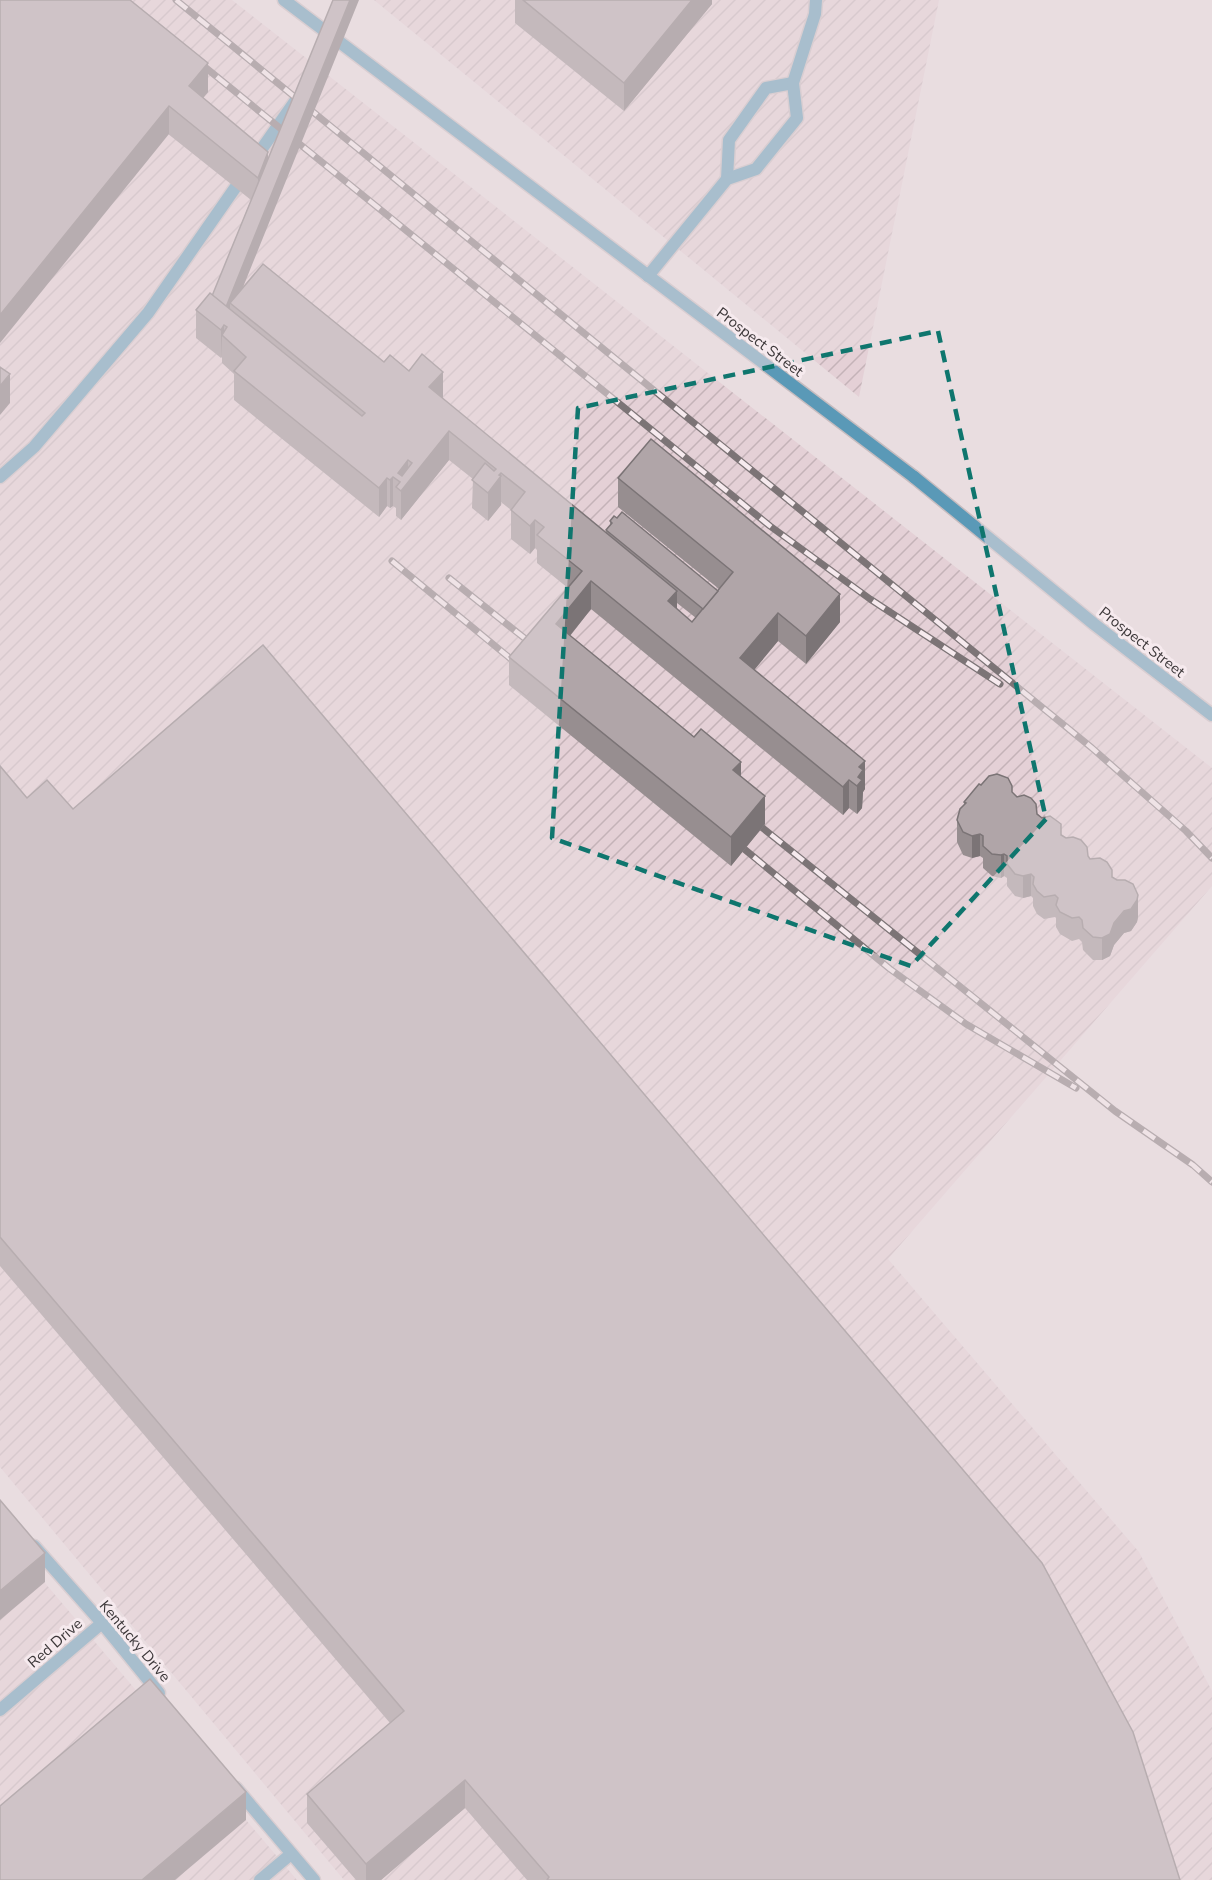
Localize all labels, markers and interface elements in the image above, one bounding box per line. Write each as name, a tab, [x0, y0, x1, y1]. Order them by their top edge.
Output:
street label: Prospect Street	[712, 303, 808, 382]
street label: Prospect Street	[1095, 602, 1190, 682]
street label: Kentucky Drive	[95, 1596, 175, 1686]
street label: Red Drive	[24, 1614, 86, 1672]

